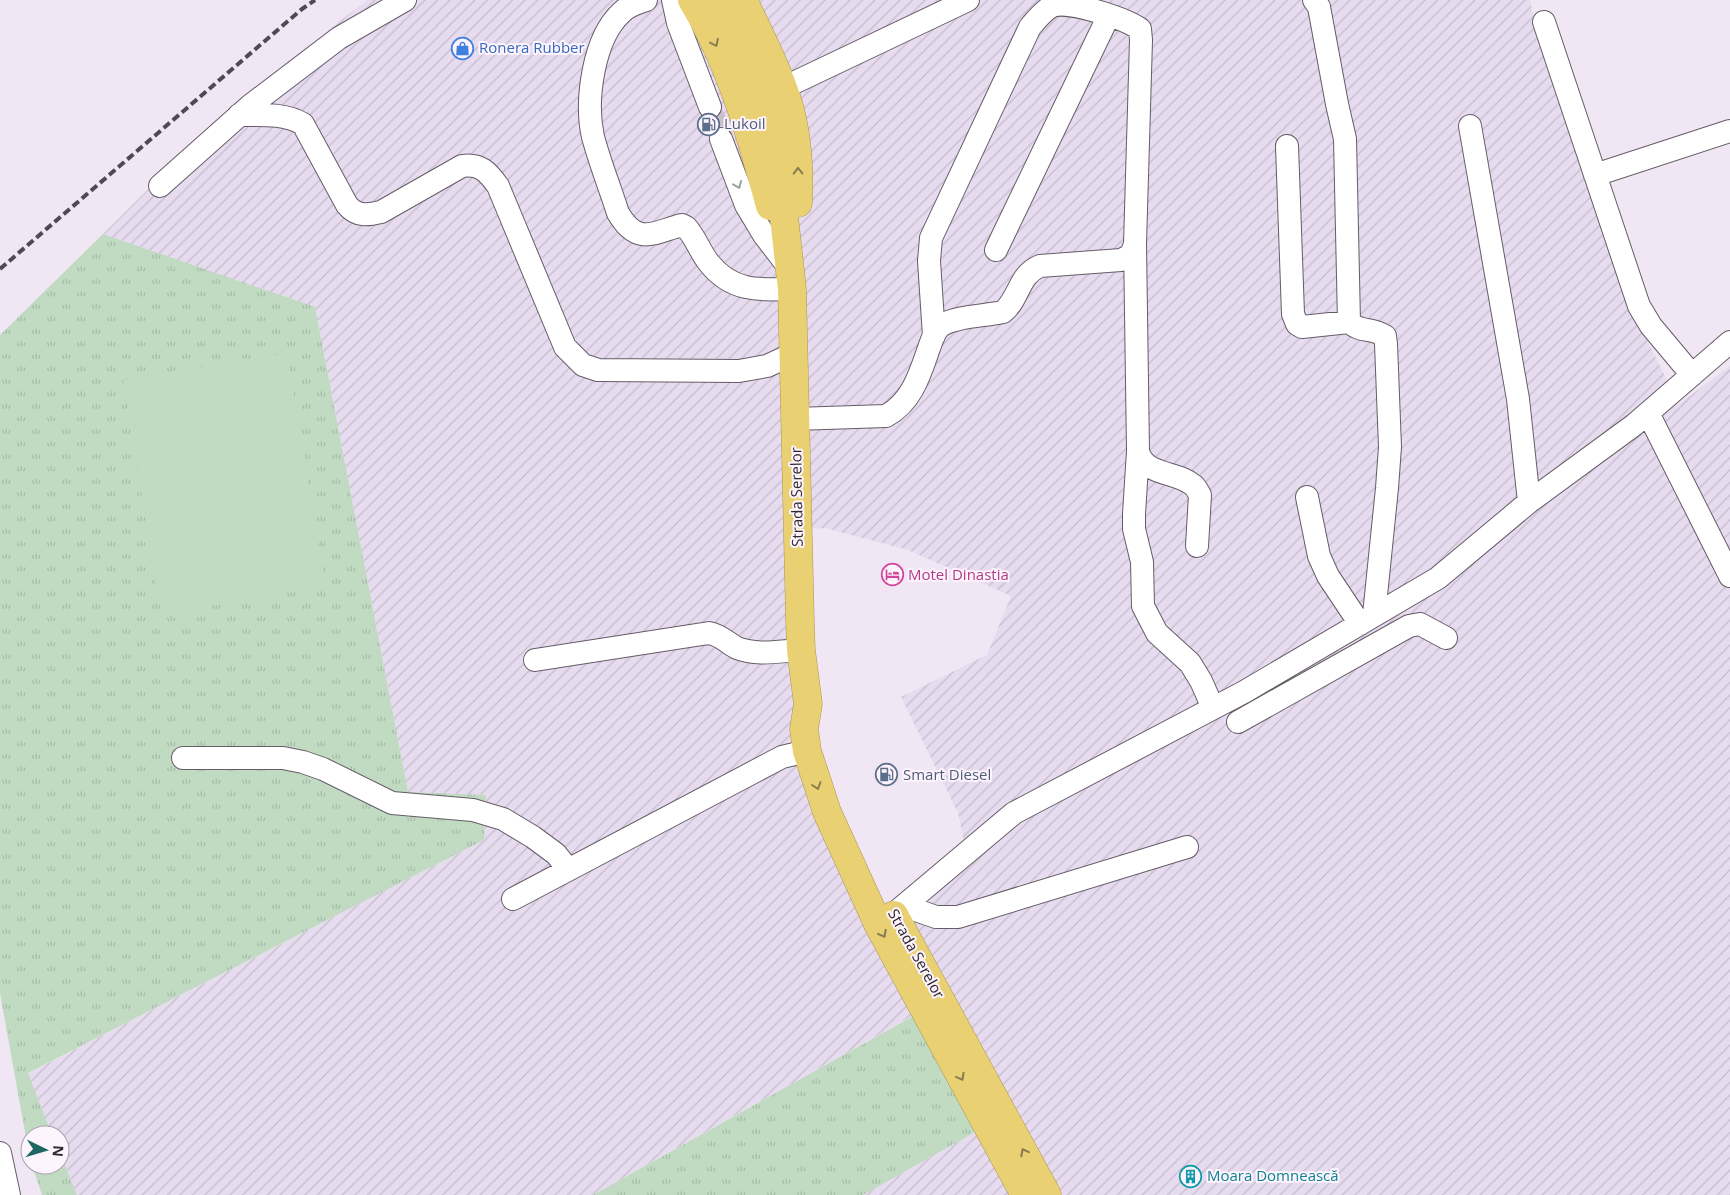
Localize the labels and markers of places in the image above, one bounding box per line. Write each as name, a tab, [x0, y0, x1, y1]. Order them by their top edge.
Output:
shop icon: Ronera Rubber	[451, 36, 475, 60]
place label: Ronera Rubber	[479, 37, 585, 57]
fuel station icon: Lukoil	[696, 112, 720, 136]
place label: Lukoil	[724, 113, 766, 133]
hotel icon: Motel Dinastia	[880, 563, 904, 587]
place label: Motel Dinastia	[908, 564, 1009, 584]
fuel station icon: Smart Diesel	[875, 763, 899, 787]
place label: Smart Diesel	[903, 764, 991, 784]
building icon: Moara Domnească	[1179, 1164, 1203, 1188]
place label: Moara Domnească	[1207, 1165, 1339, 1185]

